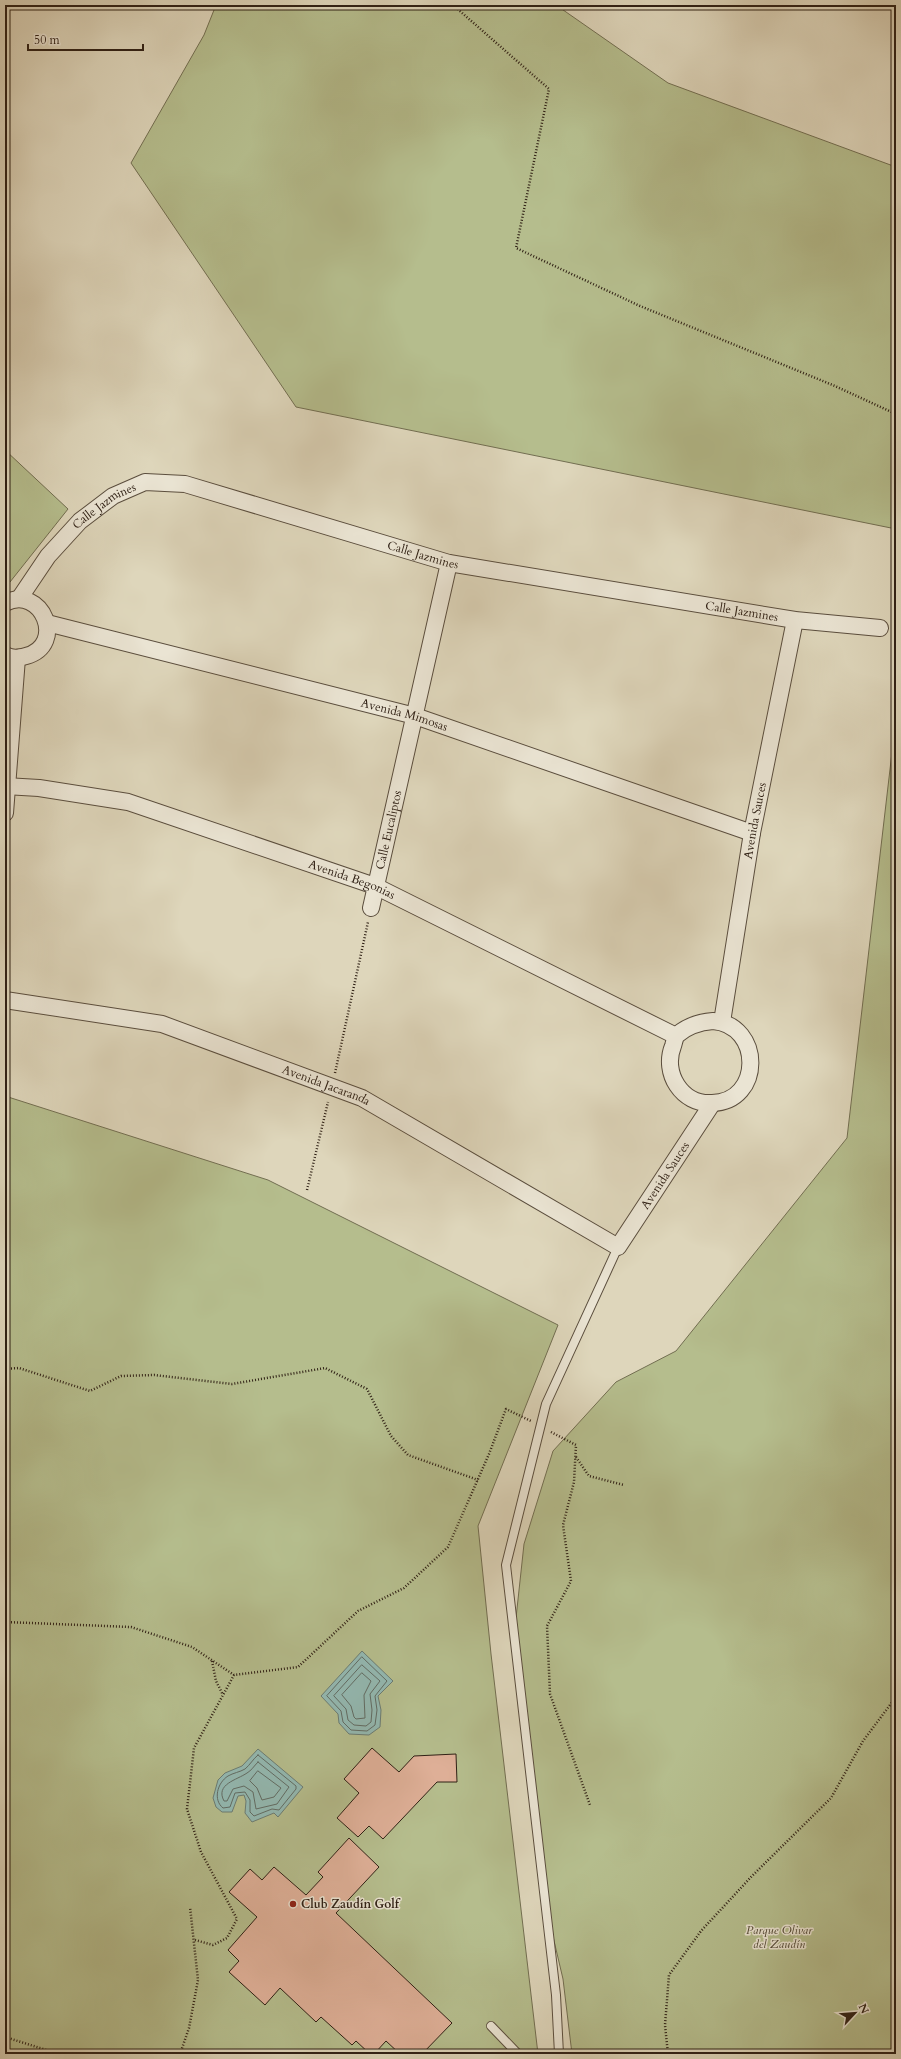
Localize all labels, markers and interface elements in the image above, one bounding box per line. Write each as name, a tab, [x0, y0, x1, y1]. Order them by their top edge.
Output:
scale bar	[28, 26, 143, 52]
text: 50 m	[34, 32, 61, 48]
street label: Calle Jazmines	[69, 479, 138, 532]
street label: Calle Jazmines	[385, 537, 460, 572]
street label: Calle Jazmines	[704, 597, 779, 625]
street label: Avenida Mimosas	[359, 695, 450, 735]
street label: Avenida Sauces	[740, 781, 770, 860]
street label: Calle Eucaliptos	[372, 789, 405, 871]
street label: Avenida Begonias	[306, 856, 398, 903]
street label: Avenida Jacaranda	[280, 1061, 374, 1110]
street label: Avenida Sauces	[637, 1138, 693, 1212]
place label: Club Zaudín Golf	[301, 1896, 401, 1912]
marker: Club Zaudín Golf	[288, 1899, 298, 1909]
park label: Parque Olivar del Zaudín	[746, 1922, 813, 1952]
north arrow	[835, 1993, 875, 2033]
text: N	[855, 2001, 873, 2017]

